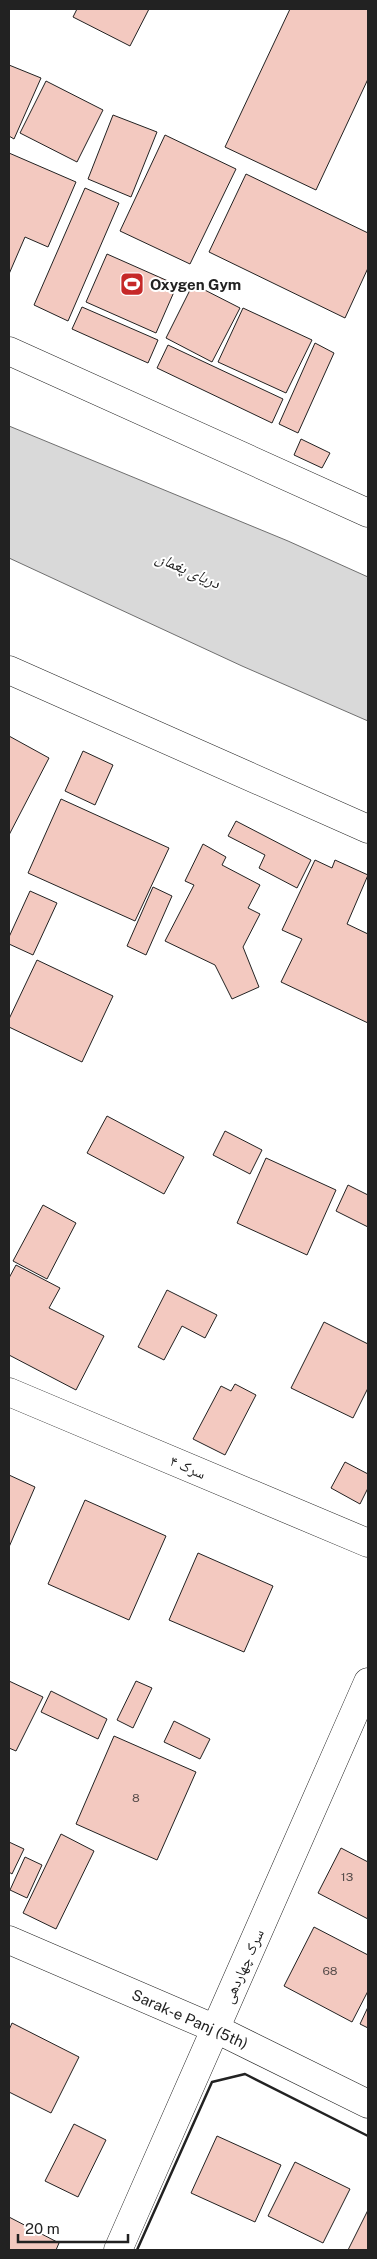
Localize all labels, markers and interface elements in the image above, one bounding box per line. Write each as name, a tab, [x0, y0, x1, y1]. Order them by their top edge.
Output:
sports icon: Oxygen Gym	[119, 271, 145, 297]
place label: Oxygen Gym	[150, 276, 241, 293]
water label: دریای پغمان	[153, 547, 223, 594]
street label: سرک ۴	[167, 1452, 209, 1483]
house number: 8	[132, 1791, 140, 1805]
house number: 13	[341, 1870, 353, 1884]
street label: سرک چهاردهی	[219, 1926, 269, 2007]
house number: 68	[322, 1964, 338, 1978]
street label: Sarak-e Panj (5th)	[129, 1986, 251, 2052]
scale bar	[18, 2212, 128, 2244]
text: 20 m	[25, 2220, 60, 2237]

